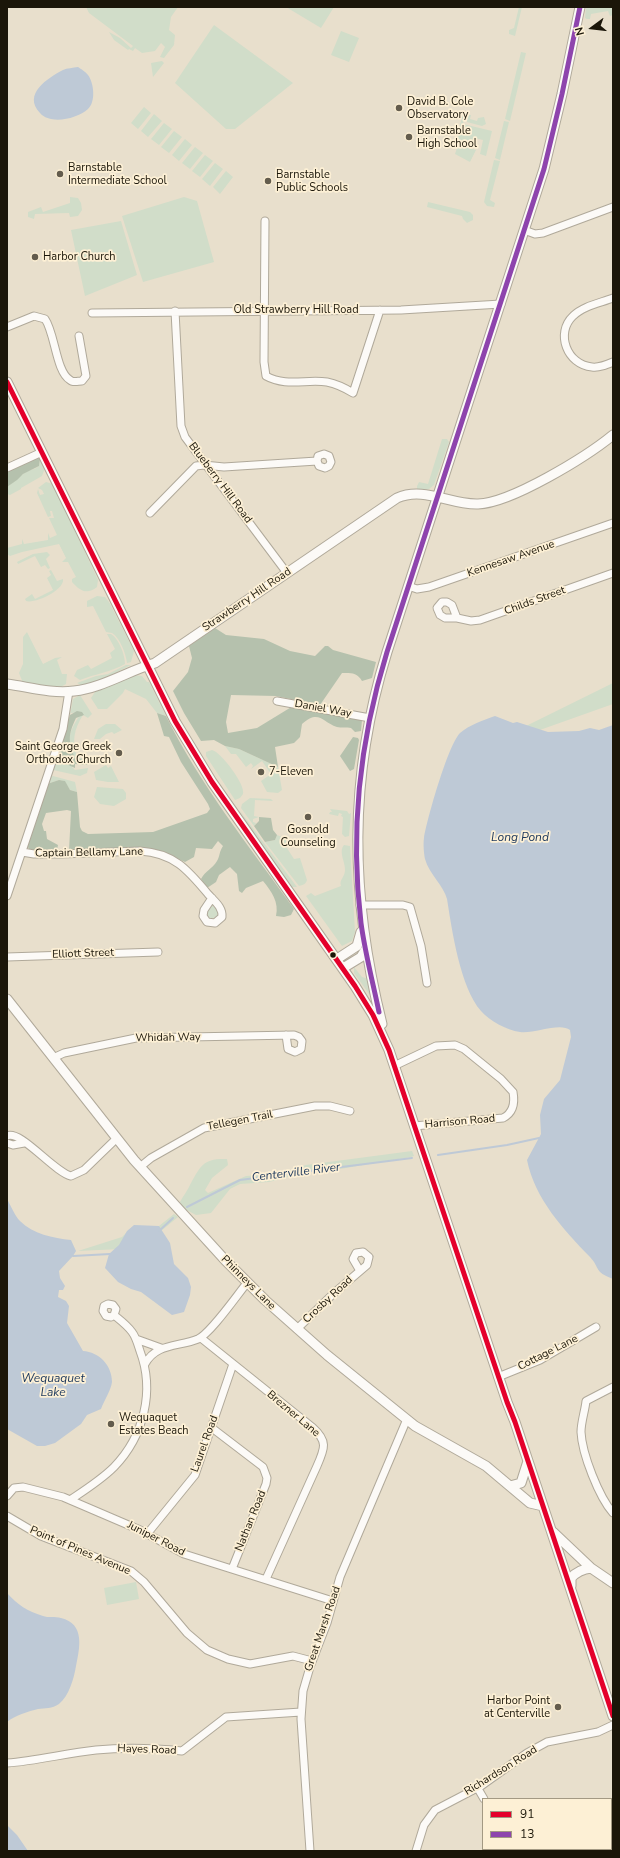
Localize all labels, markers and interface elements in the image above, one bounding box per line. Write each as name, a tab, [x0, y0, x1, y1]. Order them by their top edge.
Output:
north arrow	[572, 8, 612, 48]
text: N	[572, 25, 588, 37]
place label: David B. Cole Observatory	[407, 95, 473, 121]
marker: David B. Cole Observatory	[394, 103, 404, 113]
place label: Barnstable High School	[417, 124, 477, 150]
marker: Barnstable High School	[404, 132, 414, 142]
place label: Barnstable Intermediate School	[68, 161, 167, 187]
place label: Barnstable Public Schools	[276, 168, 348, 194]
marker: Barnstable Intermediate School	[55, 169, 65, 179]
marker: Barnstable Public Schools	[263, 176, 273, 186]
place label: Harbor Church	[43, 250, 115, 264]
marker: Harbor Church	[30, 252, 40, 262]
street label: Old Strawberry Hill Road	[233, 303, 359, 317]
street label: Blueberry Hill Road	[185, 440, 255, 526]
street label: Kennesaw Avenue	[466, 538, 556, 580]
street label: Strawberry Hill Road	[200, 565, 294, 635]
street label: Childs Street	[503, 584, 567, 618]
street label: Daniel Way	[293, 697, 353, 721]
place label: Saint George Greek Orthodox Church	[15, 740, 111, 766]
marker: Saint George Greek Orthodox Church	[114, 748, 124, 758]
place label: 7-Eleven	[269, 765, 313, 779]
marker: 7-Eleven	[256, 767, 266, 777]
marker: Gosnold Counseling	[303, 812, 313, 822]
place label: Gosnold Counseling	[280, 823, 336, 849]
water label: Long Pond	[491, 831, 549, 845]
street label: Captain Bellamy Lane	[35, 845, 143, 861]
street label: Elliott Street	[52, 946, 114, 962]
unlabelled marker	[328, 950, 338, 960]
street label: Whidah Way	[135, 1031, 201, 1045]
street label: Tellegen Trail	[206, 1108, 274, 1134]
street label: Harrison Road	[424, 1112, 496, 1132]
water label: Centerville River	[251, 1160, 341, 1186]
street label: Phinneys Lane	[218, 1253, 278, 1313]
street label: Crosby Road	[300, 1274, 356, 1326]
street label: Cottage Lane	[516, 1332, 580, 1374]
water label: Wequaquet Lake	[21, 1372, 85, 1400]
street label: Brezner Lane	[264, 1388, 322, 1440]
place label: Wequaquet Estates Beach	[119, 1411, 188, 1437]
street label: Laurel Road	[189, 1414, 221, 1474]
marker: Wequaquet Estates Beach	[106, 1419, 116, 1429]
street label: Nathan Road	[233, 1489, 269, 1553]
street label: Juniper Road	[125, 1519, 187, 1559]
street label: Point of Pines Avenue	[28, 1524, 132, 1578]
street label: Great Marsh Road	[302, 1585, 344, 1673]
place label: Harbor Point at Centerville	[484, 1694, 550, 1720]
marker: Harbor Point at Centerville	[553, 1702, 563, 1712]
street label: Hayes Road	[117, 1742, 177, 1758]
street label: Richardson Road	[462, 1743, 540, 1799]
legend	[482, 1798, 612, 1850]
text: 91	[520, 1806, 534, 1822]
text: 13	[520, 1826, 534, 1842]

